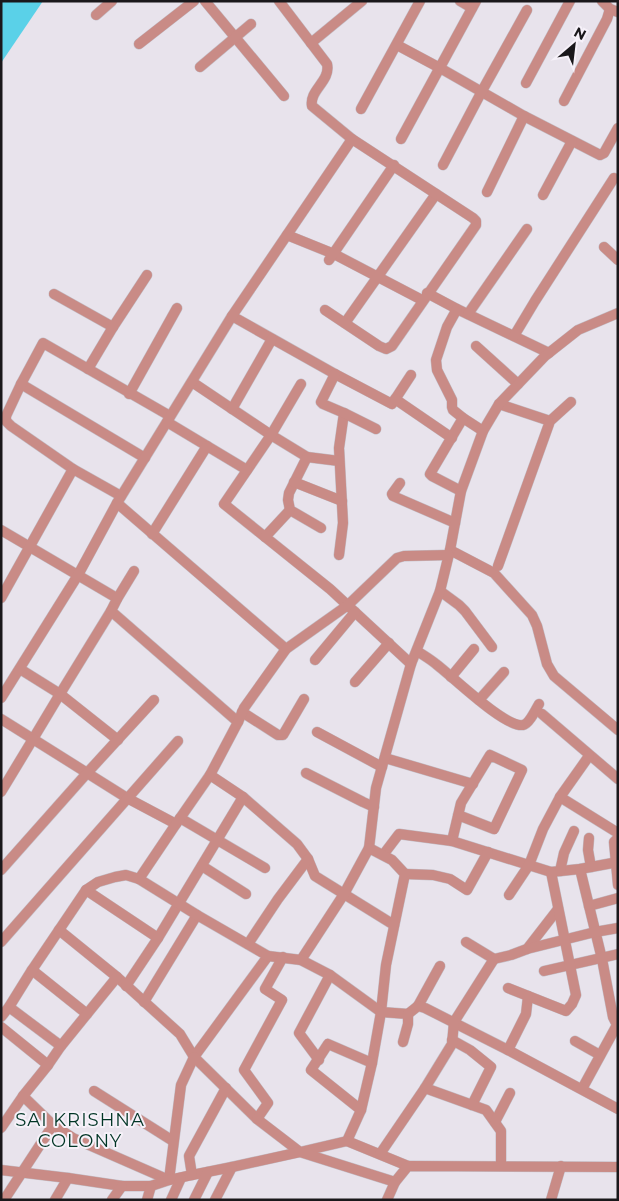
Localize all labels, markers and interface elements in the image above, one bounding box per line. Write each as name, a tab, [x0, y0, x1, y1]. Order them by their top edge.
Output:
north arrow	[549, 20, 599, 70]
text: N	[571, 23, 589, 44]
district label: SAI KRISHNA COLONY	[15, 1109, 145, 1152]

